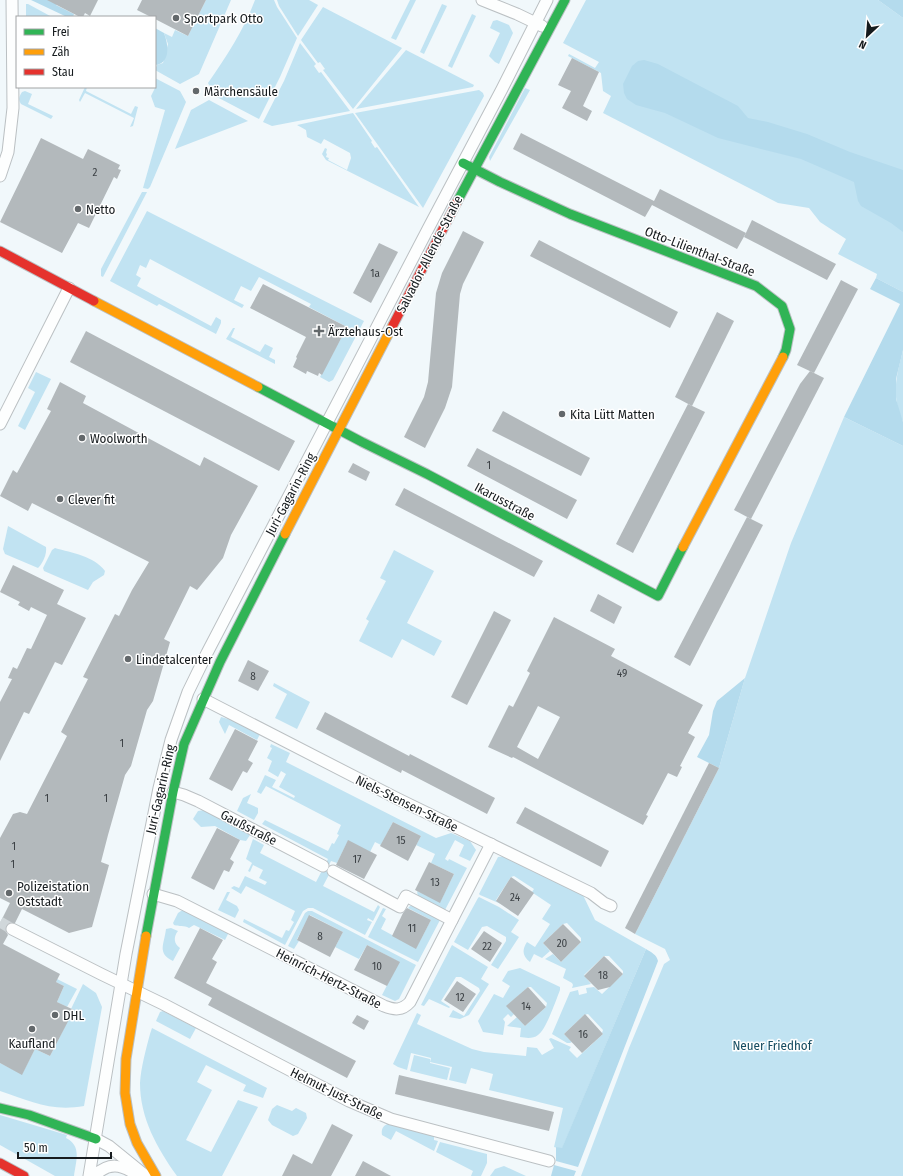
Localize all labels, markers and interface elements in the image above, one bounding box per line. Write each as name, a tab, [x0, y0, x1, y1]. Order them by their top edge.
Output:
place label: Sportpark Otto	[184, 11, 263, 26]
marker: Sportpark Otto	[171, 13, 181, 23]
legend	[16, 16, 156, 88]
north arrow	[847, 16, 887, 56]
text: Frei	[52, 25, 70, 39]
text: N	[857, 37, 869, 52]
text: Zäh	[52, 45, 70, 59]
text: Stau	[52, 65, 74, 79]
place label: Märchensäule	[204, 84, 278, 99]
marker: Märchensäule	[191, 86, 201, 96]
house number: 2	[93, 166, 98, 179]
street label: Salvador-Allende-Straße	[393, 193, 466, 315]
place label: Netto	[86, 202, 116, 217]
marker: Netto	[73, 204, 83, 214]
street label: Otto-Lilienthal-Straße	[643, 224, 757, 279]
house number: 1a	[370, 267, 380, 280]
place label: Ärztehaus-Ost	[328, 324, 404, 339]
marker: Ärztehaus-Ost	[313, 325, 325, 337]
place label: Kita Lütt Matten	[570, 407, 655, 422]
marker: Kita Lütt Matten	[557, 409, 567, 419]
place label: Woolworth	[90, 431, 148, 446]
marker: Woolworth	[77, 433, 87, 443]
street label: Juri-Gagarin-Ring	[262, 449, 319, 538]
house number: 1	[487, 459, 491, 472]
street label: Ikarusstraße	[472, 479, 537, 524]
place label: Clever fit	[68, 492, 116, 507]
marker: Clever fit	[55, 494, 65, 504]
place label: Lindetalcenter	[136, 652, 213, 667]
marker: Lindetalcenter	[123, 654, 133, 664]
house number: 49	[617, 667, 627, 680]
house number: 8	[250, 670, 256, 683]
house number: 1	[120, 737, 124, 750]
street label: Juri-Gagarin-Ring	[143, 742, 178, 835]
street label: Niels-Stensen-Straße	[353, 772, 460, 835]
house number: 1	[45, 792, 49, 805]
house number: 1	[104, 792, 108, 805]
street label: Gaußstraße	[218, 807, 279, 848]
house number: 15	[396, 834, 406, 847]
house number: 1	[12, 840, 16, 853]
house number: 17	[353, 853, 362, 866]
house number: 1	[11, 858, 15, 871]
house number: 13	[430, 876, 440, 889]
place label: Polizeistation Oststadt	[17, 879, 89, 909]
marker: Polizeistation Oststadt	[4, 888, 14, 898]
house number: 24	[510, 891, 521, 904]
house number: 11	[408, 922, 416, 935]
house number: 8	[317, 930, 323, 943]
house number: 20	[557, 937, 568, 950]
house number: 22	[482, 940, 492, 953]
street label: Heinrich-Hertz-Straße	[274, 945, 384, 1011]
house number: 10	[372, 960, 382, 973]
house number: 18	[598, 969, 608, 982]
house number: 12	[455, 991, 465, 1004]
house number: 14	[521, 1000, 531, 1013]
place label: DHL	[63, 1008, 84, 1023]
marker: DHL	[50, 1010, 60, 1020]
marker: Kaufland	[27, 1024, 37, 1034]
house number: 16	[578, 1028, 588, 1041]
place label: Kaufland	[8, 1036, 56, 1051]
park label: Neuer Friedhof	[732, 1038, 813, 1053]
street label: Helmut-Just-Straße	[288, 1064, 386, 1122]
scale bar	[18, 1134, 111, 1160]
text: 50 m	[24, 1141, 48, 1155]

